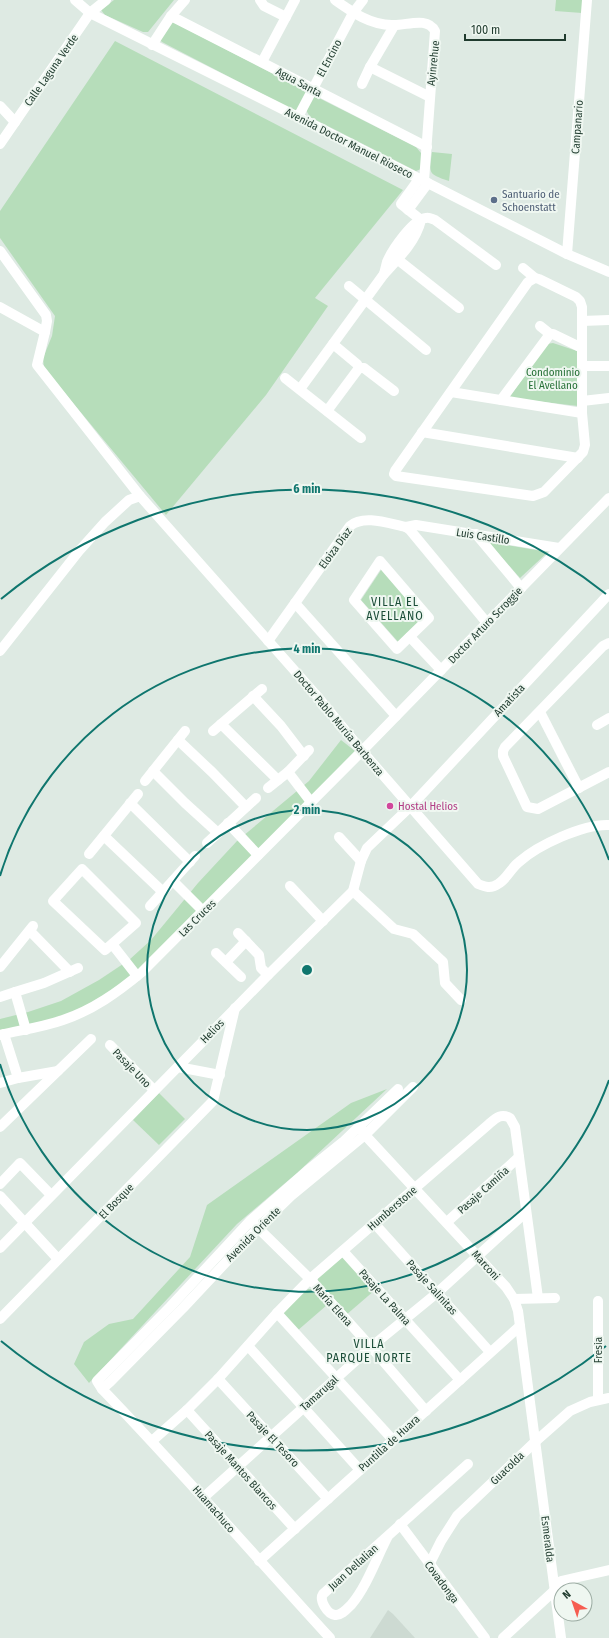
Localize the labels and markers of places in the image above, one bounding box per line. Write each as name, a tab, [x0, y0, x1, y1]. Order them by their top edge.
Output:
place label: Santuario de Schoenstatt	[502, 188, 560, 214]
marker: Santuario de Schoenstatt	[489, 195, 499, 205]
place label: Hostal Helios	[398, 800, 458, 813]
marker: Hostal Helios	[385, 801, 395, 811]
centre of rings	[300, 963, 314, 977]

